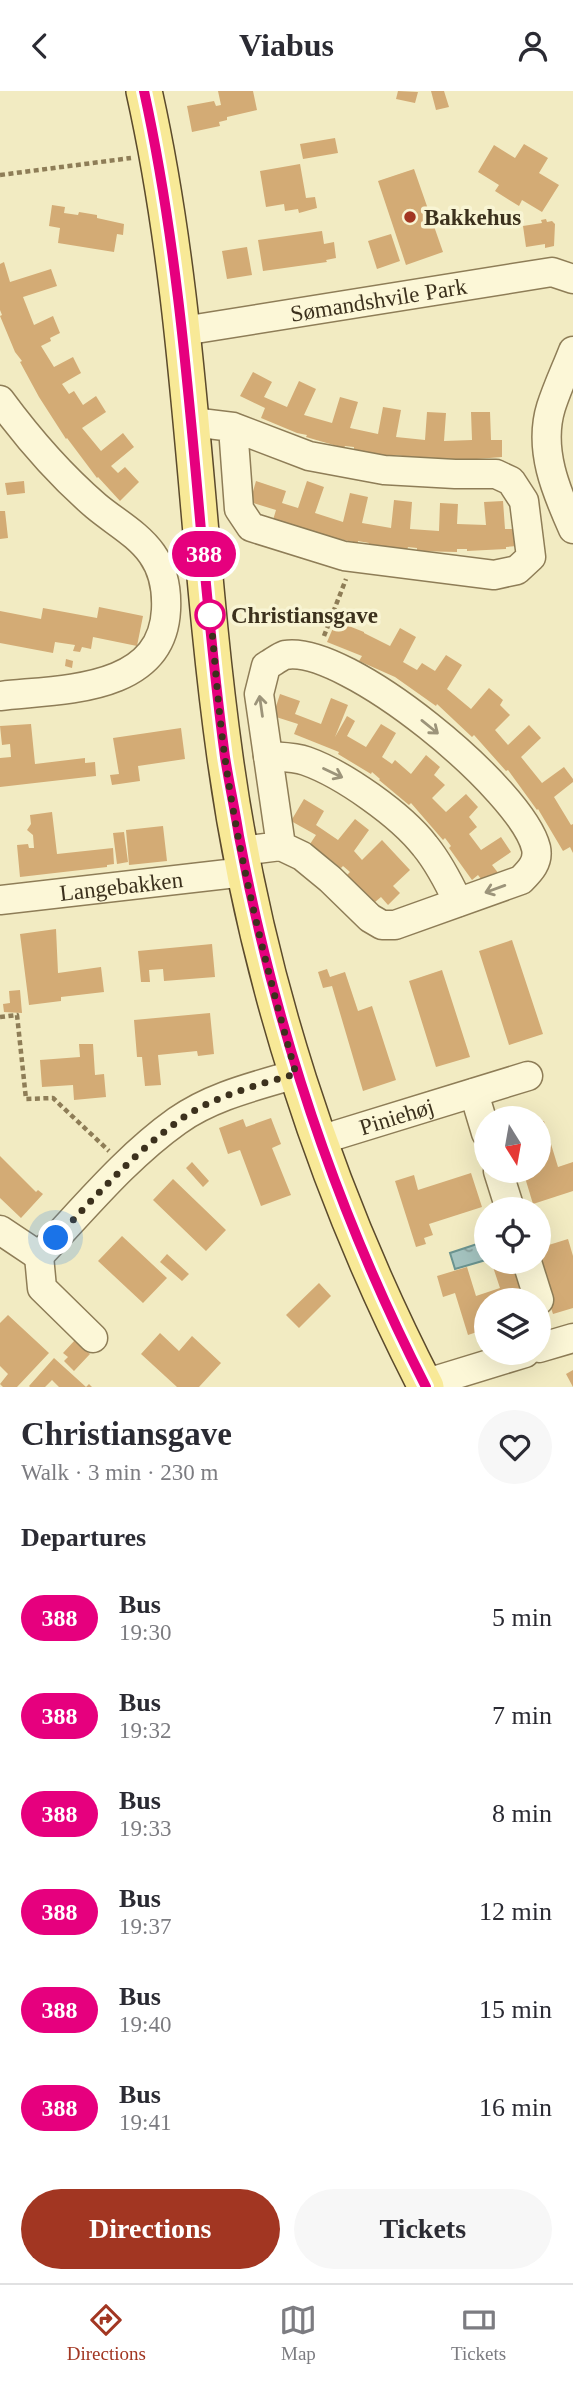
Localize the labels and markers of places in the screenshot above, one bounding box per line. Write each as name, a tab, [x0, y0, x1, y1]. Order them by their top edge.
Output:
place label: Bakkehus	[424, 205, 521, 230]
marker: Bakkehus	[402, 209, 418, 225]
marker: Christiansgave	[195, 600, 225, 630]
place label: Christiansgave	[231, 603, 378, 628]

